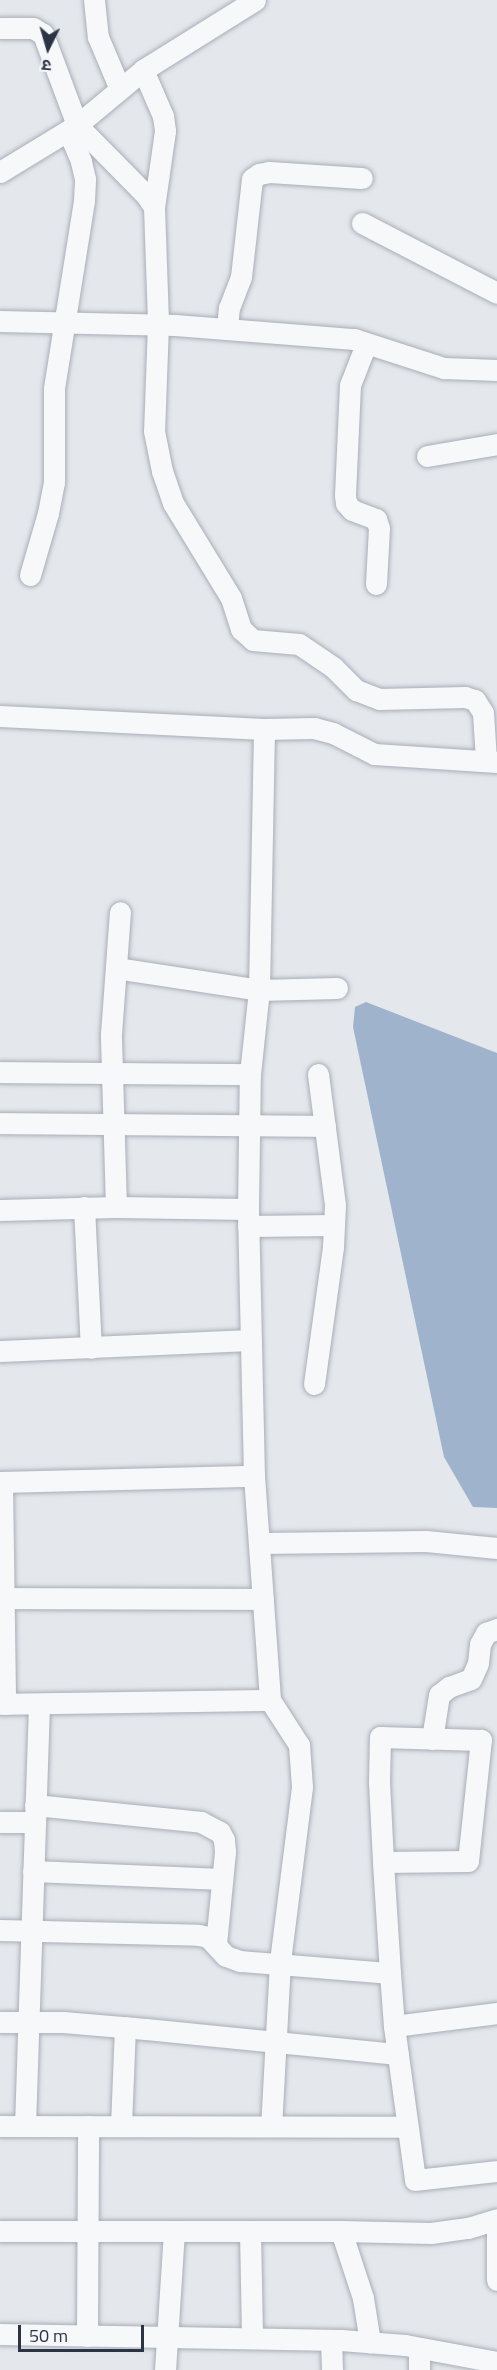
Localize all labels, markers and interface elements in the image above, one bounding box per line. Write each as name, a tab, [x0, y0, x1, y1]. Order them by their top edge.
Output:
north arrow	[18, 18, 78, 78]
text: उ	[41, 54, 52, 78]
scale bar	[21, 2313, 147, 2351]
text: 50 m	[29, 2322, 68, 2349]

